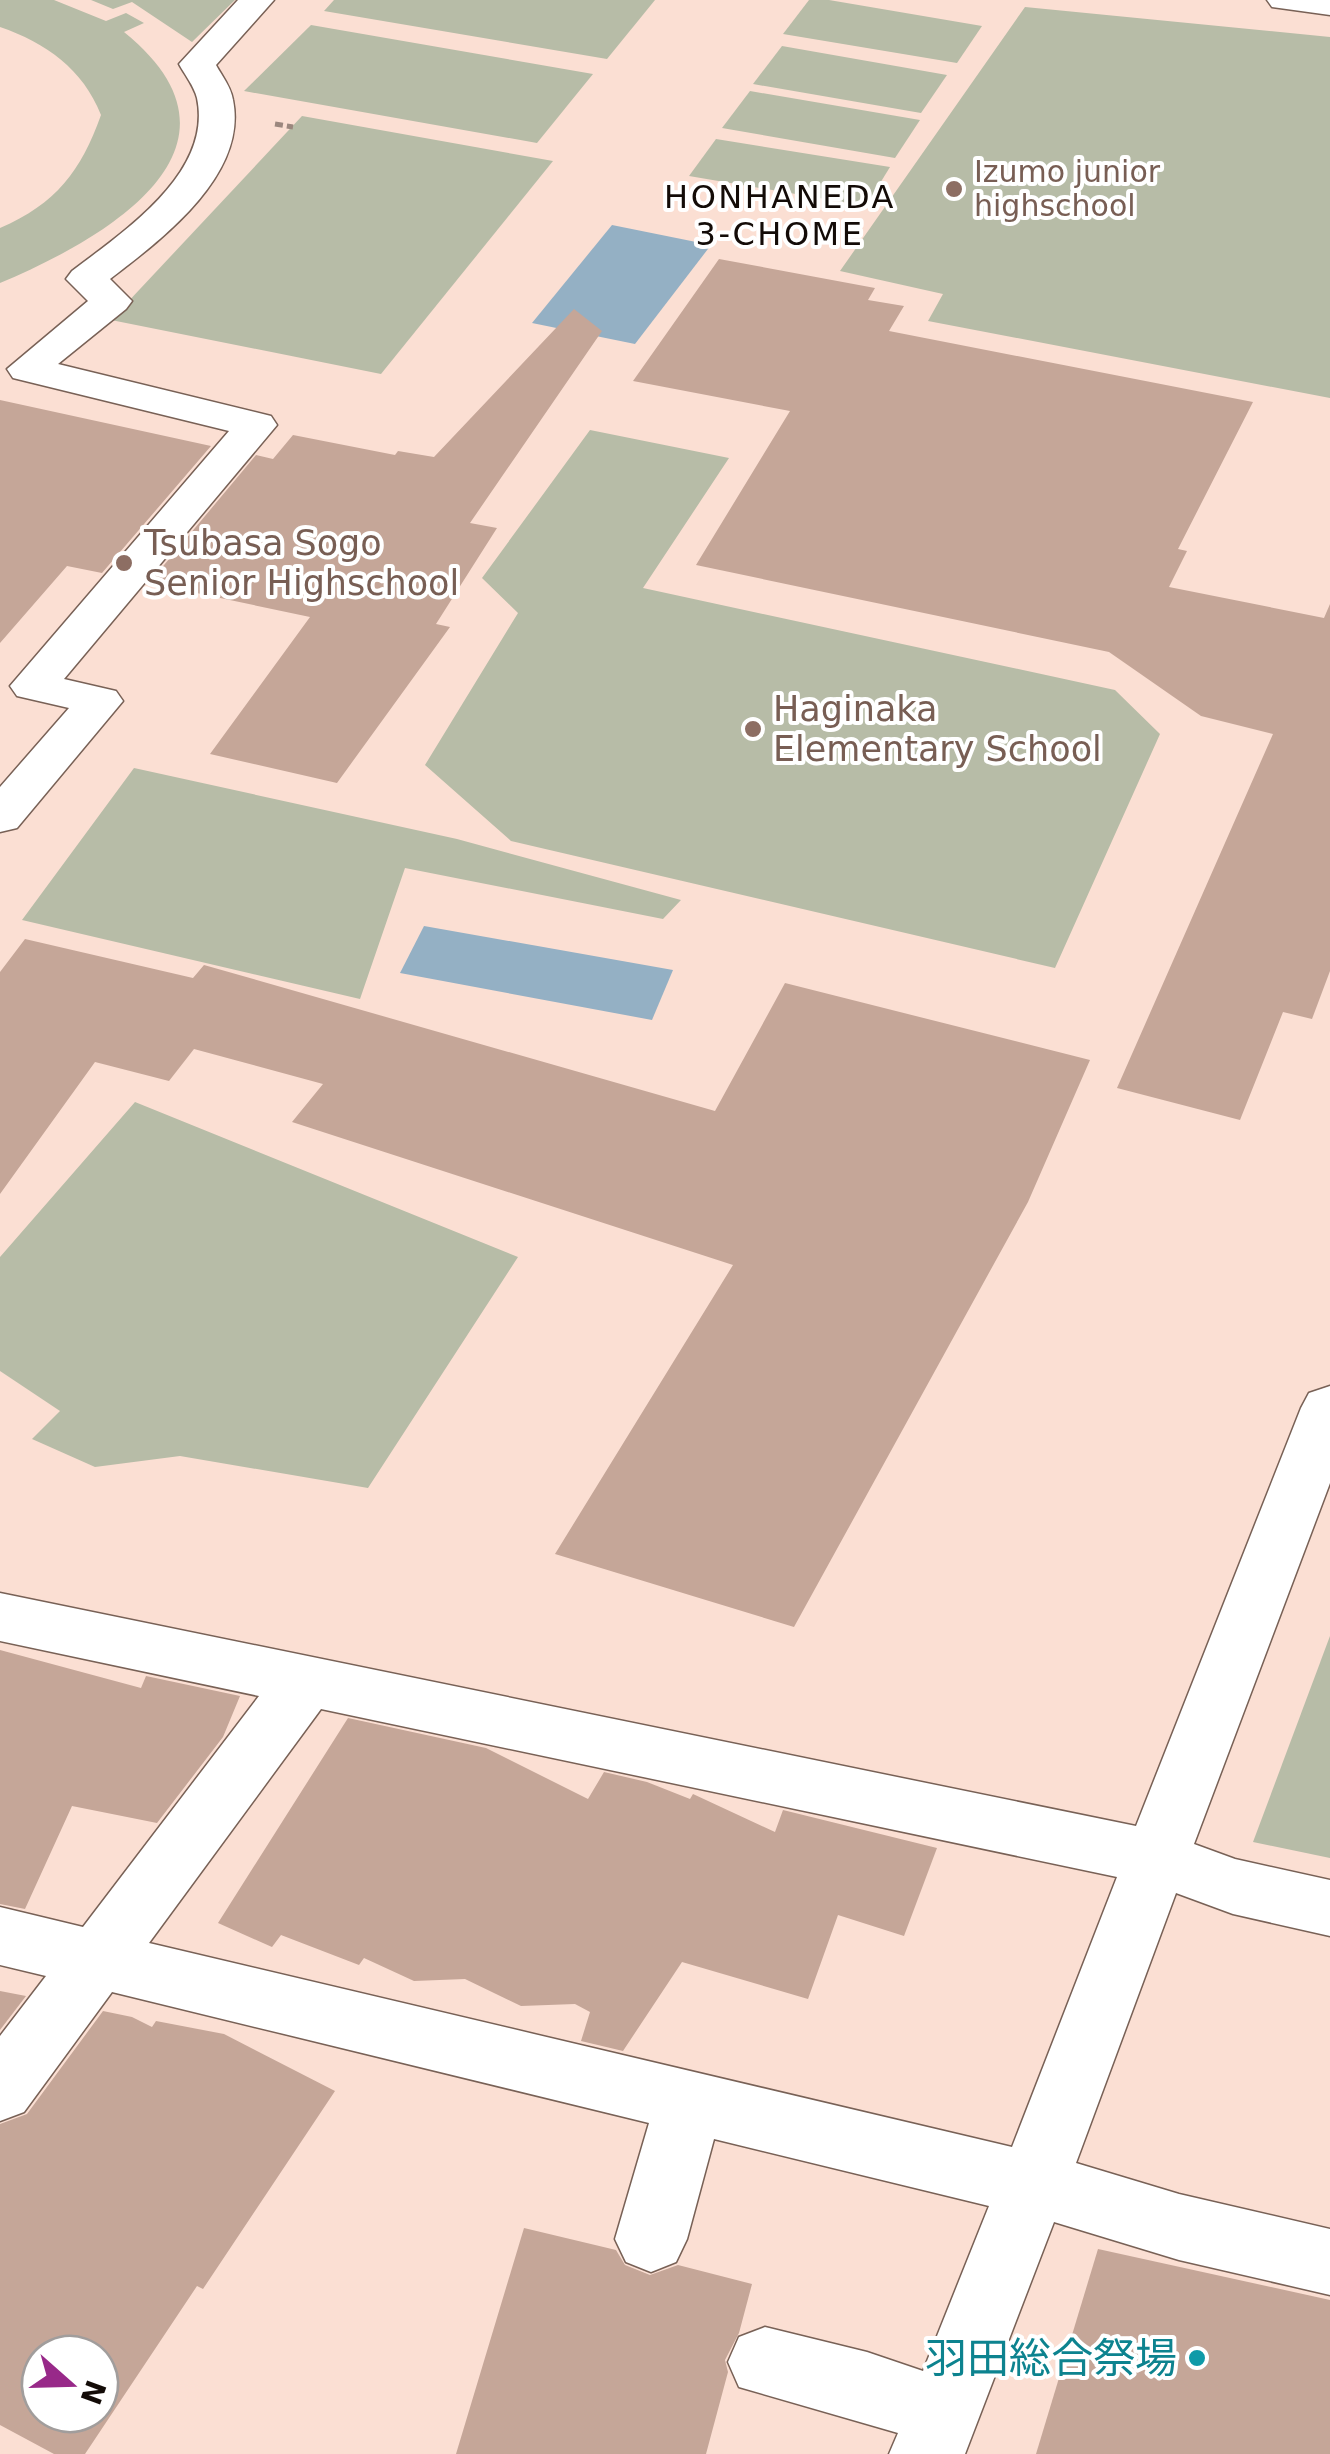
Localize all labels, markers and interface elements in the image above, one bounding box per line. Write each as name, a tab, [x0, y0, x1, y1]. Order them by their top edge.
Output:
place label: Izumo junior highschool	[974, 154, 1161, 223]
district label: HONHANEDA 3-CHOME	[664, 178, 896, 253]
marker: Izumo junior highschool	[943, 178, 965, 200]
place label: Tsubasa Sogo Senior Highschool	[143, 523, 459, 603]
marker: Tsubasa Sogo Senior Highschool	[113, 552, 135, 574]
place label: Haginaka Elementary School	[773, 689, 1102, 769]
marker: Haginaka Elementary School	[742, 718, 764, 740]
north arrow	[20, 2334, 120, 2434]
place label: 羽田総合祭場	[925, 2334, 1177, 2383]
marker: 羽田総合祭場	[1186, 2347, 1208, 2369]
text: N	[74, 2376, 113, 2409]

